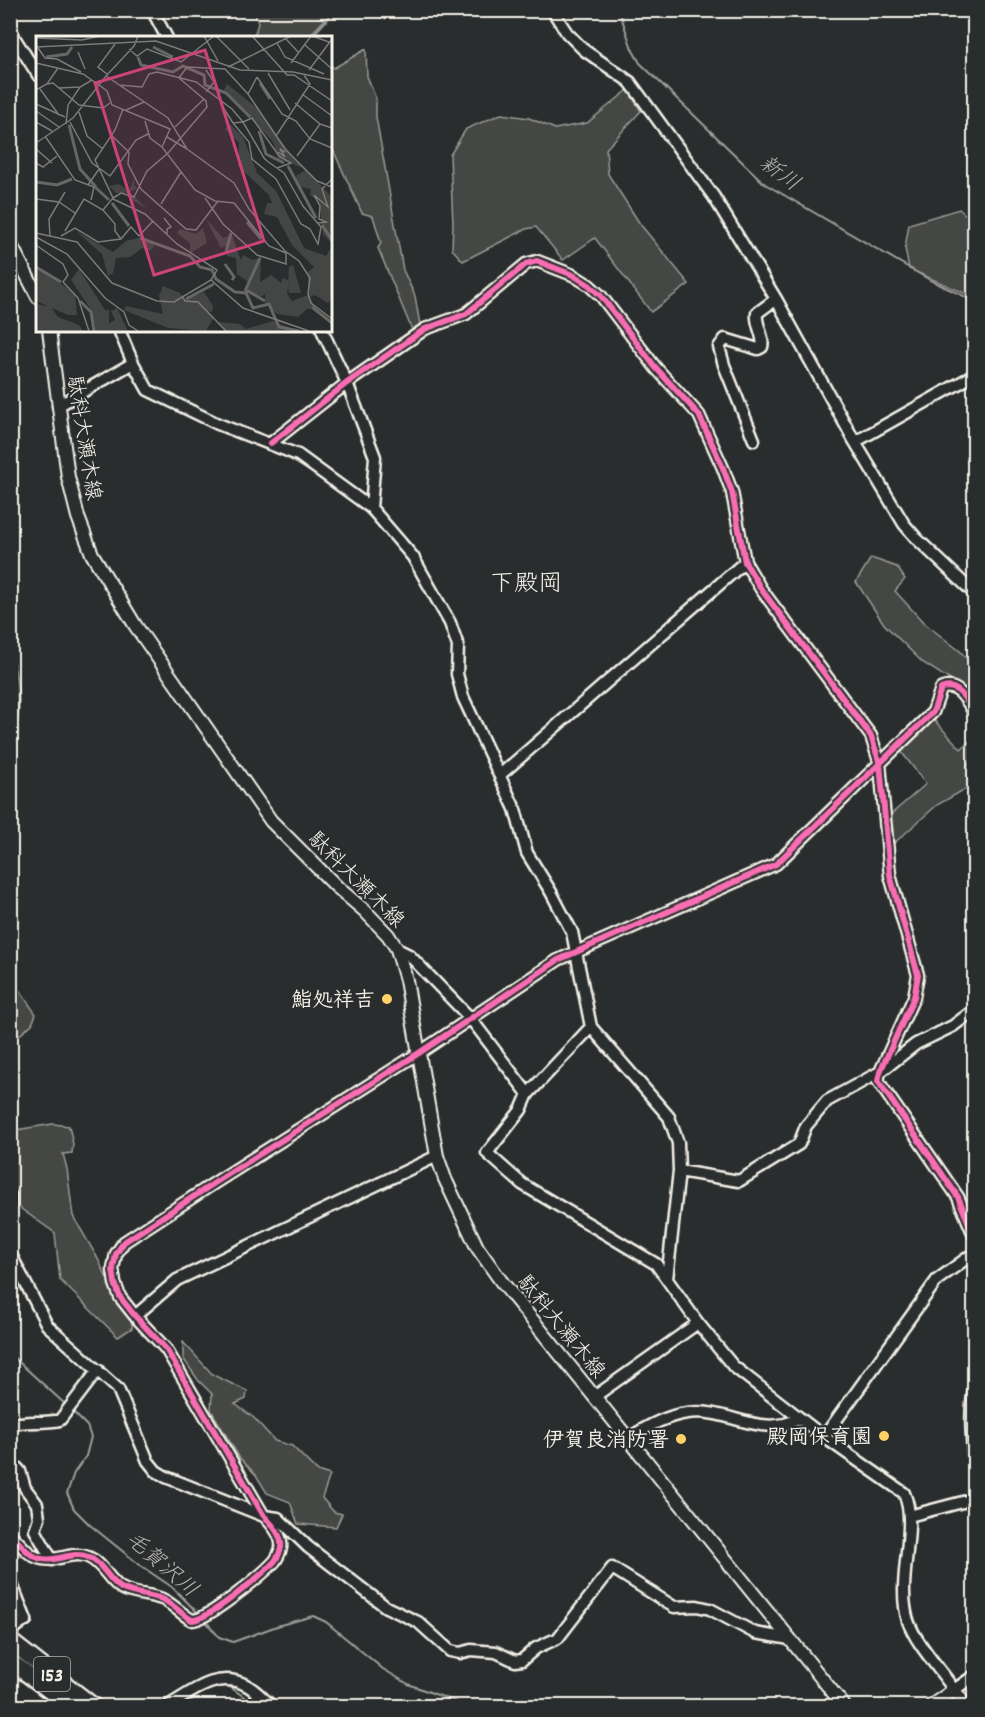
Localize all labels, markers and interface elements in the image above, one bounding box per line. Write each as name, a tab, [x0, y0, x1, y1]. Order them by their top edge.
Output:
inset map	[36, 36, 332, 332]
water label: 新川	[752, 149, 806, 200]
street label: 駄科大瀬木線	[57, 374, 107, 503]
district label: 下殿岡	[490, 568, 562, 602]
street label: 駄科大瀬木線	[300, 826, 410, 936]
place label: 鮨処祥吉	[291, 987, 375, 1017]
marker: 鮨処祥吉	[380, 992, 394, 1006]
street label: 駄科大瀬木線	[508, 1269, 611, 1386]
place label: 殿岡保育園	[767, 1424, 872, 1454]
place label: 伊賀良消防署	[543, 1427, 669, 1457]
marker: 殿岡保育園	[877, 1429, 891, 1443]
marker: 伊賀良消防署	[674, 1432, 688, 1446]
water label: 毛賀沢川	[117, 1525, 204, 1606]
road number: 153	[34, 1657, 70, 1691]

